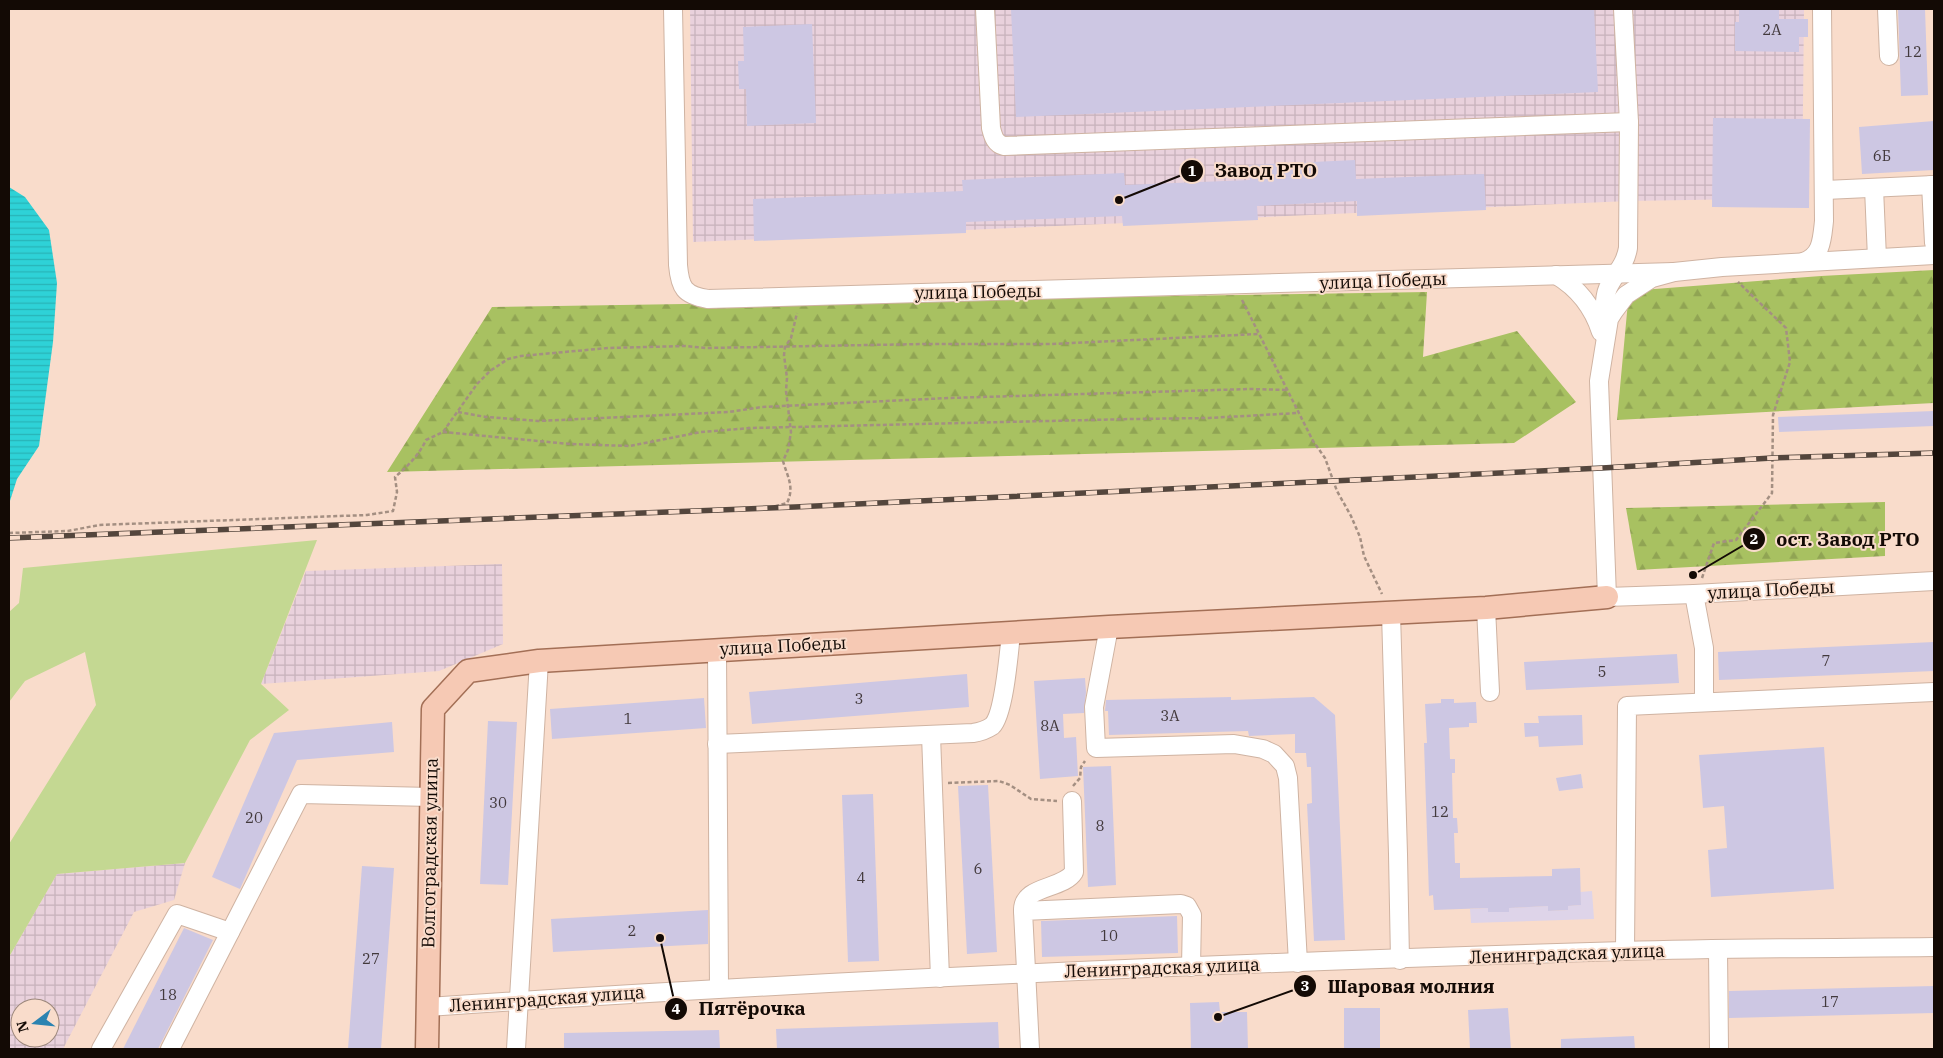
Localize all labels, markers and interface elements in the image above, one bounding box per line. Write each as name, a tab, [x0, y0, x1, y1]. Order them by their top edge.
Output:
house number: 2А	[1762, 20, 1782, 39]
house number: 12	[1904, 42, 1922, 61]
house number: 6Б	[1873, 146, 1891, 165]
callout: Завод РТО	[1180, 154, 1327, 188]
text: Завод РТО	[1215, 158, 1317, 182]
text: 1	[1187, 161, 1197, 180]
street label: улица Победы	[1319, 267, 1447, 294]
street label: улица Победы	[914, 279, 1042, 304]
callout: ост. Завод РТО	[1742, 522, 1930, 556]
text: ост. Завод РТО	[1776, 527, 1920, 551]
text: 2	[1749, 529, 1759, 548]
street label: улица Победы	[1707, 575, 1835, 604]
street label: улица Победы	[719, 631, 847, 660]
house number: 7	[1821, 651, 1831, 670]
house number: 5	[1597, 662, 1607, 681]
house number: 3	[854, 689, 864, 708]
house number: 3А	[1160, 706, 1180, 725]
house number: 1	[623, 709, 633, 728]
house number: 8А	[1040, 716, 1060, 735]
street label: Волгоградская улица	[416, 758, 443, 948]
house number: 30	[489, 793, 507, 812]
house number: 12	[1431, 802, 1449, 821]
house number: 20	[245, 808, 263, 827]
house number: 8	[1095, 816, 1105, 835]
house number: 6	[973, 859, 983, 878]
house number: 4	[856, 868, 866, 887]
house number: 2	[627, 921, 637, 940]
house number: 10	[1100, 926, 1118, 945]
street label: Ленинградская улица	[1469, 939, 1665, 968]
house number: 27	[362, 949, 380, 968]
street label: Ленинградская улица	[1064, 953, 1260, 982]
callout: Шаровая молния	[1292, 969, 1504, 1003]
text: Шаровая молния	[1327, 974, 1495, 998]
text: 3	[1300, 976, 1310, 995]
street label: Ленинградская улица	[449, 980, 646, 1017]
house number: 18	[159, 985, 177, 1004]
callout: Пятёрочка	[663, 992, 815, 1026]
house number: 17	[1821, 992, 1839, 1011]
text: Пятёрочка	[698, 996, 806, 1020]
north arrow	[10, 998, 60, 1048]
text: 4	[671, 999, 681, 1018]
text: N	[12, 1019, 33, 1034]

